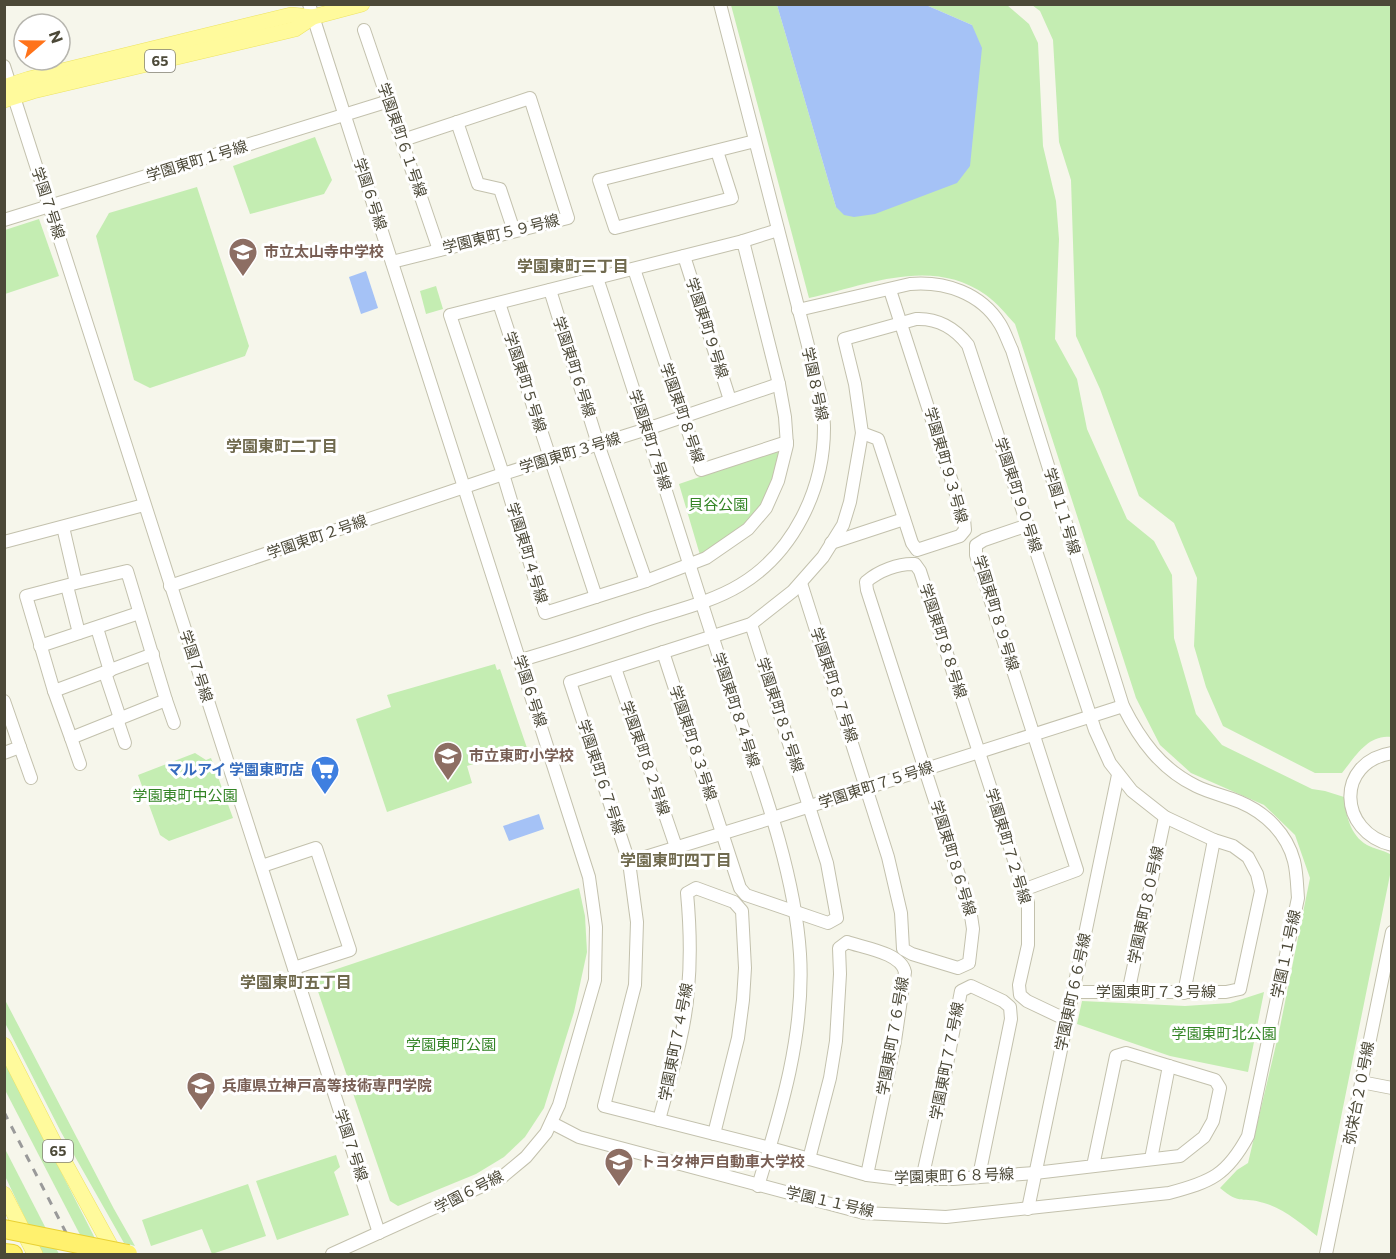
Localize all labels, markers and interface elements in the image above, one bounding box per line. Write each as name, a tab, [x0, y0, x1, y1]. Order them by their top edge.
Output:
north arrow	[12, 12, 72, 72]
text: N	[46, 28, 68, 46]
road number: 65	[145, 50, 175, 72]
street label: 学園東町６１号線	[375, 80, 431, 199]
street label: 学園東町１号線	[144, 136, 250, 184]
street label: 学園６号線	[351, 155, 391, 232]
street label: 学園７号線	[29, 164, 69, 241]
street label: 学園東町５９号線	[440, 210, 561, 256]
school or university icon: 市立太山寺中学校	[227, 236, 259, 278]
place label: 市立太山寺中学校	[264, 242, 384, 260]
district label: 学園東町三丁目	[517, 256, 629, 275]
street label: 学園東町９号線	[683, 275, 733, 380]
street label: 学園東町６号線	[550, 314, 600, 419]
street label: 学園東町５号線	[501, 329, 551, 434]
street label: 学園８号線	[799, 345, 833, 422]
street label: 学園東町８号線	[657, 360, 709, 465]
street label: 学園東町７号線	[626, 387, 676, 492]
street label: 学園東町９３号線	[922, 405, 972, 525]
street label: 学園東町３号線	[517, 428, 623, 476]
street label: 学園東町９０号線	[992, 435, 1046, 555]
district label: 学園東町二丁目	[226, 436, 338, 455]
street label: 学園１１号線	[1041, 465, 1085, 556]
park label: 貝谷公園	[688, 495, 748, 513]
street label: 学園東町４号線	[504, 500, 552, 606]
street label: 学園東町２号線	[264, 510, 369, 562]
street label: 学園東町８９号線	[971, 553, 1023, 673]
street label: 学園東町８８号線	[917, 581, 971, 701]
street label: 学園東町８７号線	[808, 625, 862, 745]
street label: 学園７号線	[177, 627, 217, 704]
street label: 学園東町８４号線	[710, 650, 764, 770]
street label: 学園６号線	[511, 652, 551, 729]
street label: 学園東町８５号線	[754, 655, 808, 775]
street label: 学園東町８３号線	[667, 683, 721, 803]
street label: 学園東町８２号線	[618, 698, 674, 817]
street label: 学園東町６７号線	[575, 717, 629, 837]
school or university icon: 市立東町小学校	[432, 740, 464, 782]
place label: 市立東町小学校	[469, 746, 574, 764]
supermarket icon: マルアイ 学園東町店	[309, 754, 341, 796]
street label: 学園東町７５号線	[816, 757, 936, 811]
place label: マルアイ 学園東町店	[167, 760, 304, 778]
park label: 学園東町中公園	[132, 786, 238, 804]
street label: 学園東町７２号線	[983, 786, 1035, 906]
street label: 学園東町８６号線	[928, 798, 980, 918]
street label: 学園東町８０号線	[1124, 844, 1166, 965]
district label: 学園東町四丁目	[620, 850, 732, 869]
street label: 学園１１号線	[1267, 908, 1303, 1000]
street label: 学園東町６６号線	[1051, 931, 1093, 1052]
district label: 学園東町五丁目	[240, 972, 352, 991]
street label: 学園東町７６号線	[873, 975, 911, 1096]
street label: 学園東町７４号線	[655, 981, 695, 1102]
street label: 学園東町７３号線	[1096, 982, 1216, 1000]
street label: 学園東町７７号線	[926, 1000, 966, 1121]
park label: 学園東町北公園	[1171, 1024, 1277, 1042]
park label: 学園東町公園	[406, 1035, 496, 1053]
street label: 弥栄台２０号線	[1339, 1040, 1377, 1146]
school or university icon: 兵庫県立神戸高等技術専門学院	[185, 1070, 217, 1112]
place label: 兵庫県立神戸高等技術専門学院	[222, 1076, 432, 1094]
street label: 学園７号線	[332, 1106, 372, 1183]
road number: 65	[43, 1140, 73, 1162]
school or university icon: トヨタ神戸自動車大学校	[603, 1146, 635, 1188]
place label: トヨタ神戸自動車大学校	[640, 1152, 805, 1170]
street label: 学園東町６８号線	[894, 1164, 1014, 1186]
street label: 学園６号線	[431, 1166, 506, 1216]
street label: 学園１１号線	[784, 1182, 876, 1220]

